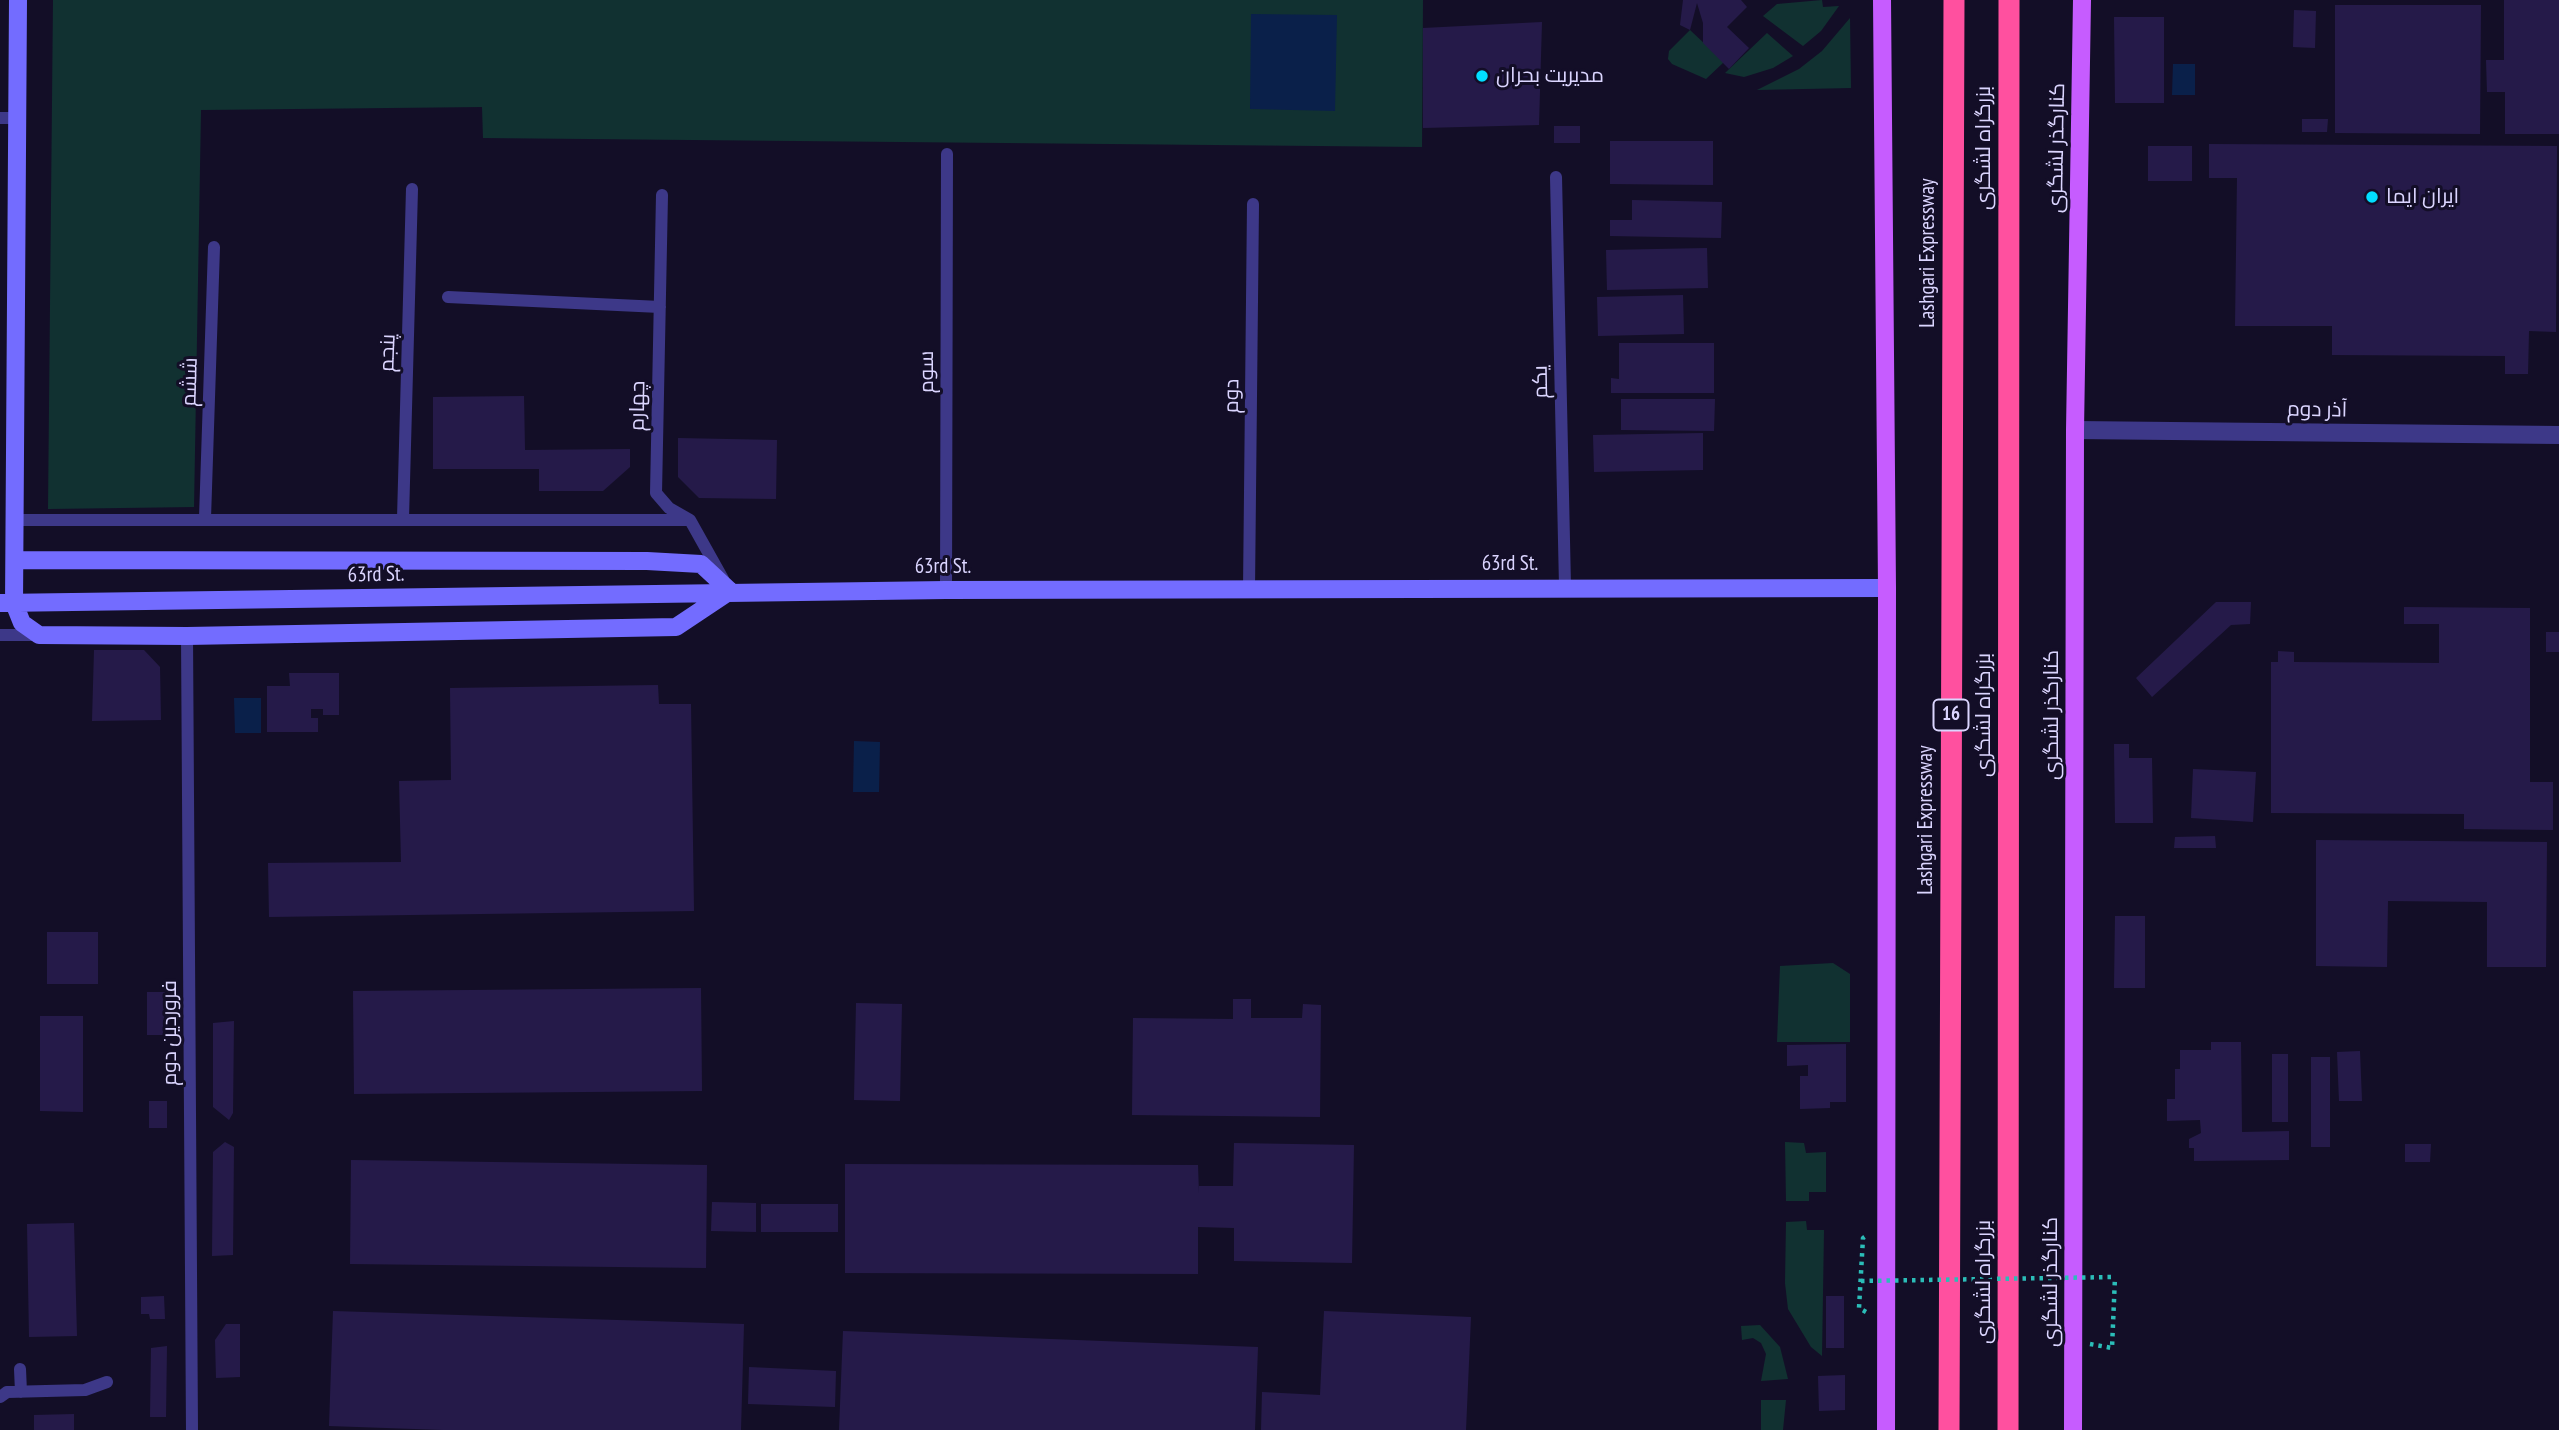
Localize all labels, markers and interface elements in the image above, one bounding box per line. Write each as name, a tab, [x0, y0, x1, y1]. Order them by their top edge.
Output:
place label: مدیریت بحران	[1496, 63, 1604, 89]
marker: مدیریت بحران	[1474, 68, 1490, 84]
street label: کنارگذر لشگری	[2043, 83, 2071, 213]
street label: بزرگراه لشگری	[1971, 86, 1997, 210]
street label: Lashgari Expressway	[1915, 178, 1941, 328]
place label: ایران ایما	[2386, 184, 2459, 210]
marker: ایران ایما	[2364, 189, 2380, 205]
street label: پنجم	[375, 333, 401, 373]
street label: سوم	[914, 351, 940, 393]
street label: ششم	[177, 357, 203, 407]
street label: یکم	[1528, 365, 1554, 399]
street label: دوم	[1219, 378, 1245, 414]
street label: چهارم	[625, 381, 651, 431]
street label: آذر دوم	[2287, 397, 2347, 423]
street label: 63rd St.	[1482, 551, 1538, 577]
street label: 63rd St.	[915, 554, 971, 580]
street label: 63rd St.	[347, 562, 405, 588]
street label: کنارگذر لشگری	[2039, 650, 2065, 780]
street label: بزرگراه لشگری	[1971, 653, 1997, 777]
road number: 16	[1934, 700, 1968, 730]
street label: Lashgari Expressway	[1913, 745, 1939, 895]
street label: فروردین دوم	[157, 980, 183, 1086]
street label: کنارگذر لشگری	[2038, 1217, 2064, 1347]
street label: بزرگراه لشگری	[1971, 1220, 1997, 1344]

